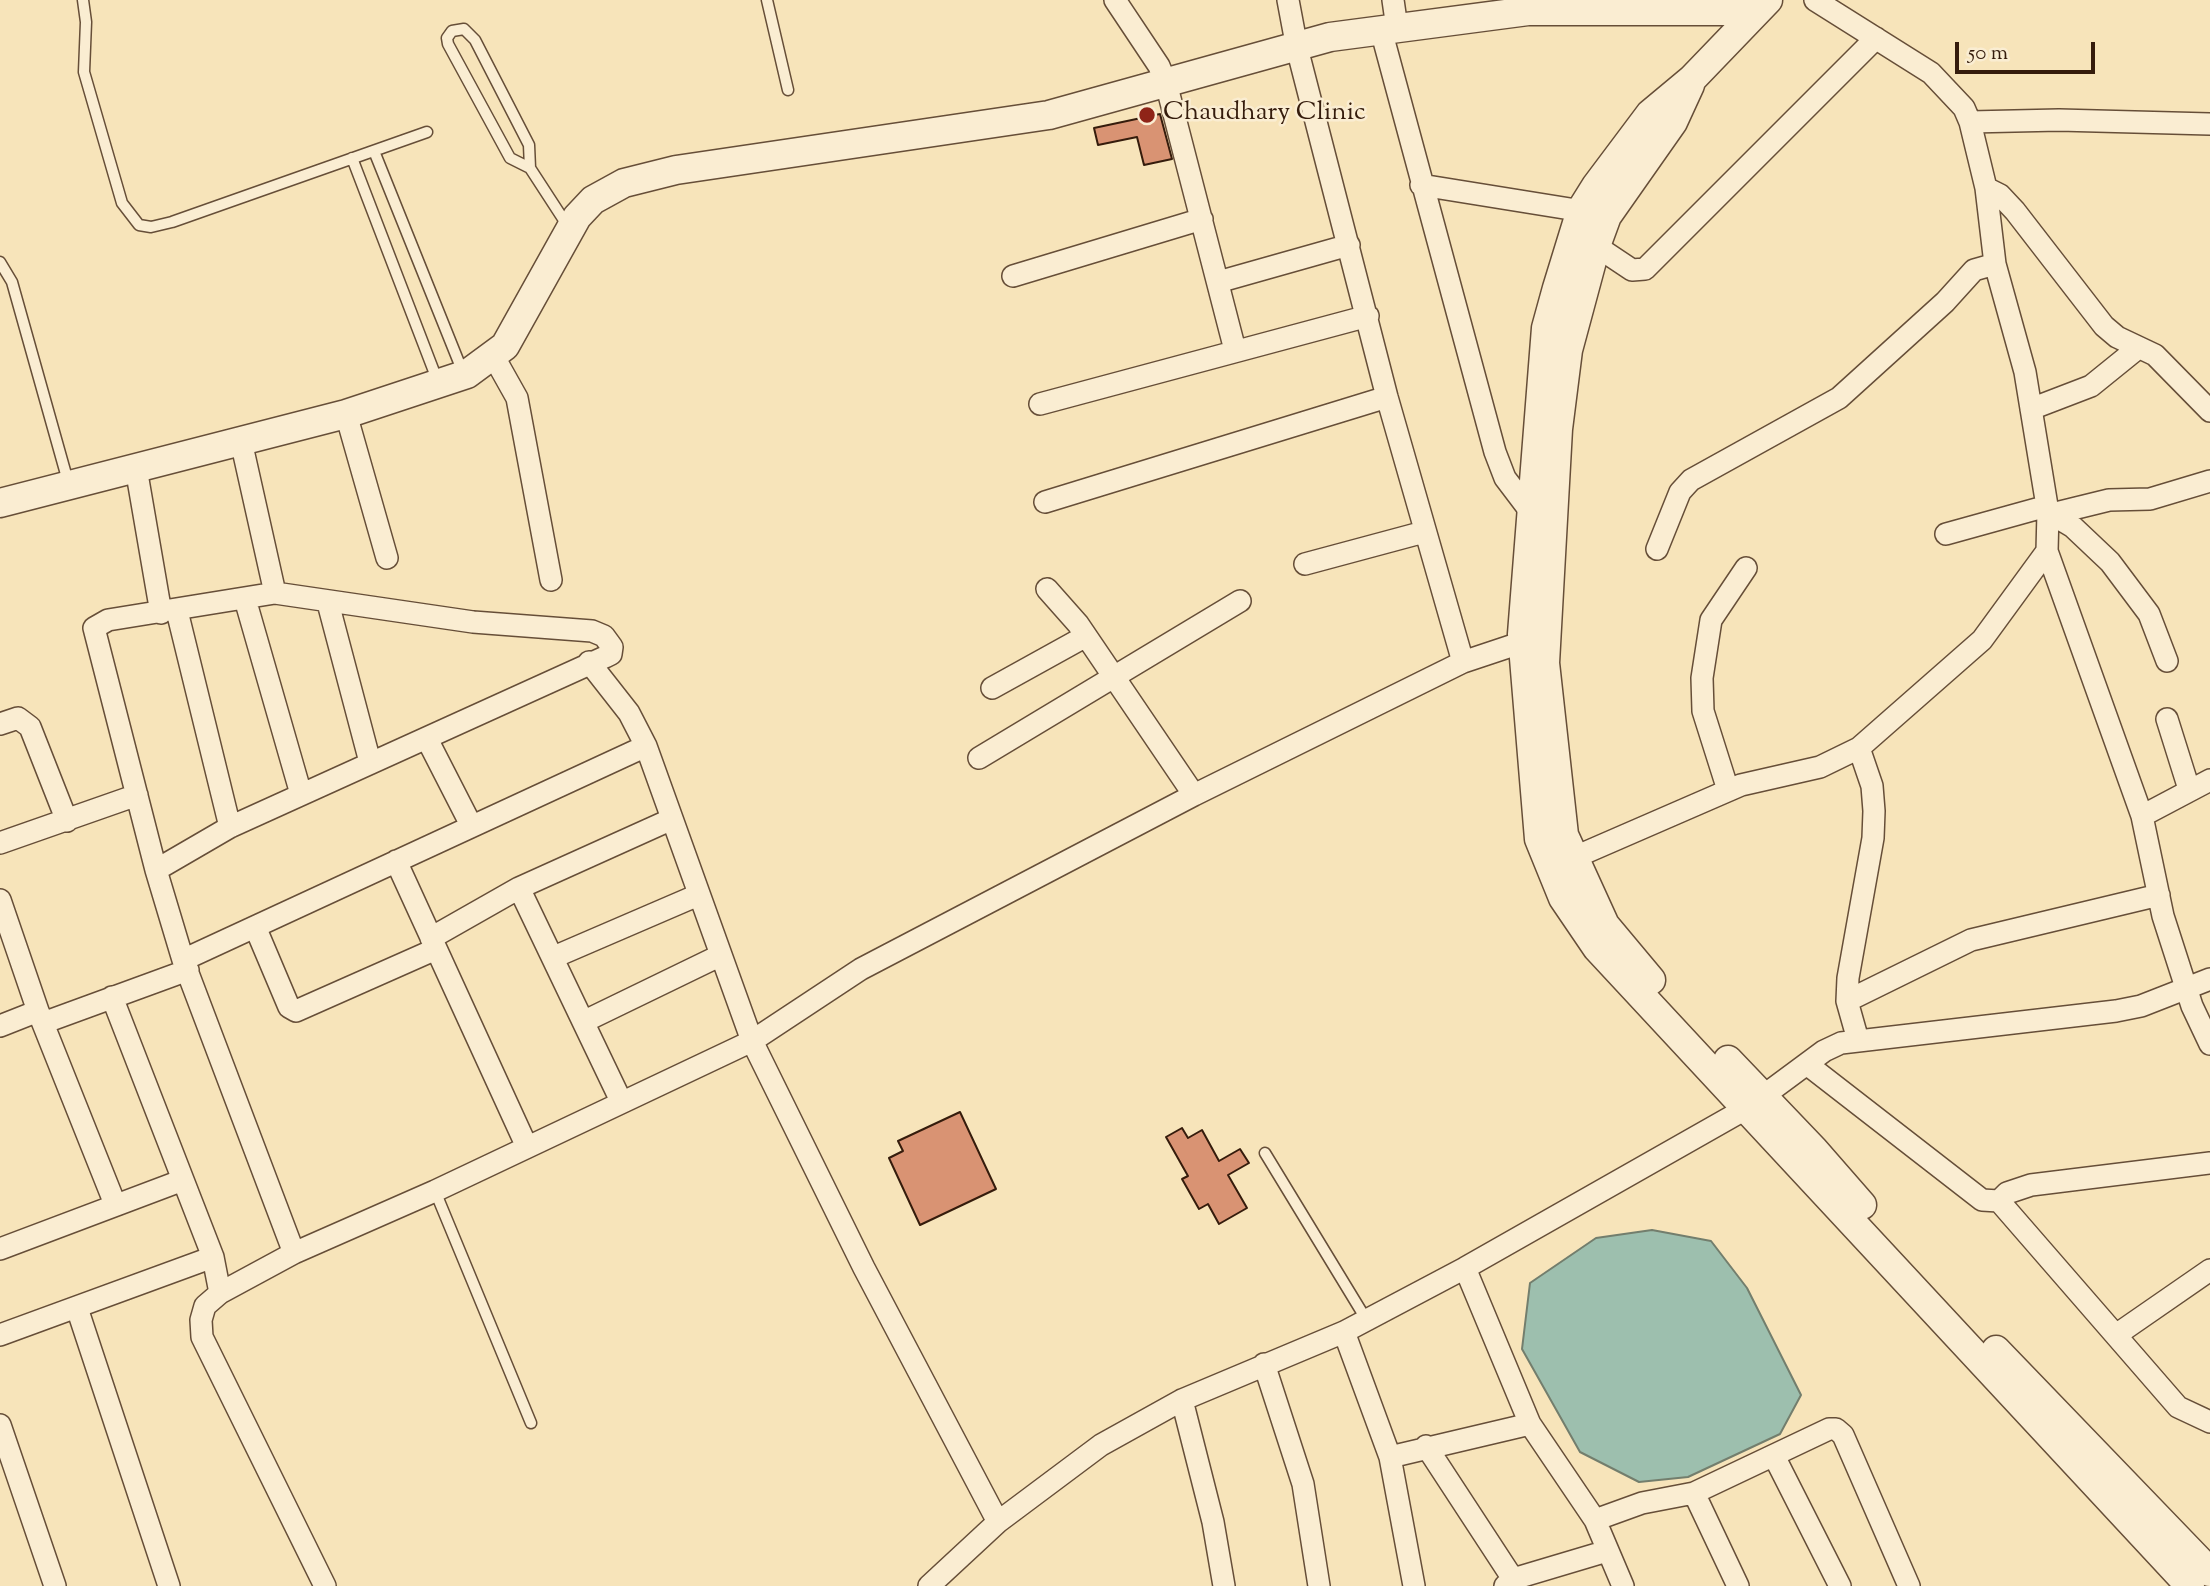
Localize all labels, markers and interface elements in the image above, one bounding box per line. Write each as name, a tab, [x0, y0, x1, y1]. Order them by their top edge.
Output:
scale bar	[1958, 28, 2098, 72]
text: 50 m	[1968, 39, 2008, 69]
place label: Chaudhary Clinic	[1163, 99, 1366, 131]
marker: Chaudhary Clinic	[1137, 105, 1157, 125]

